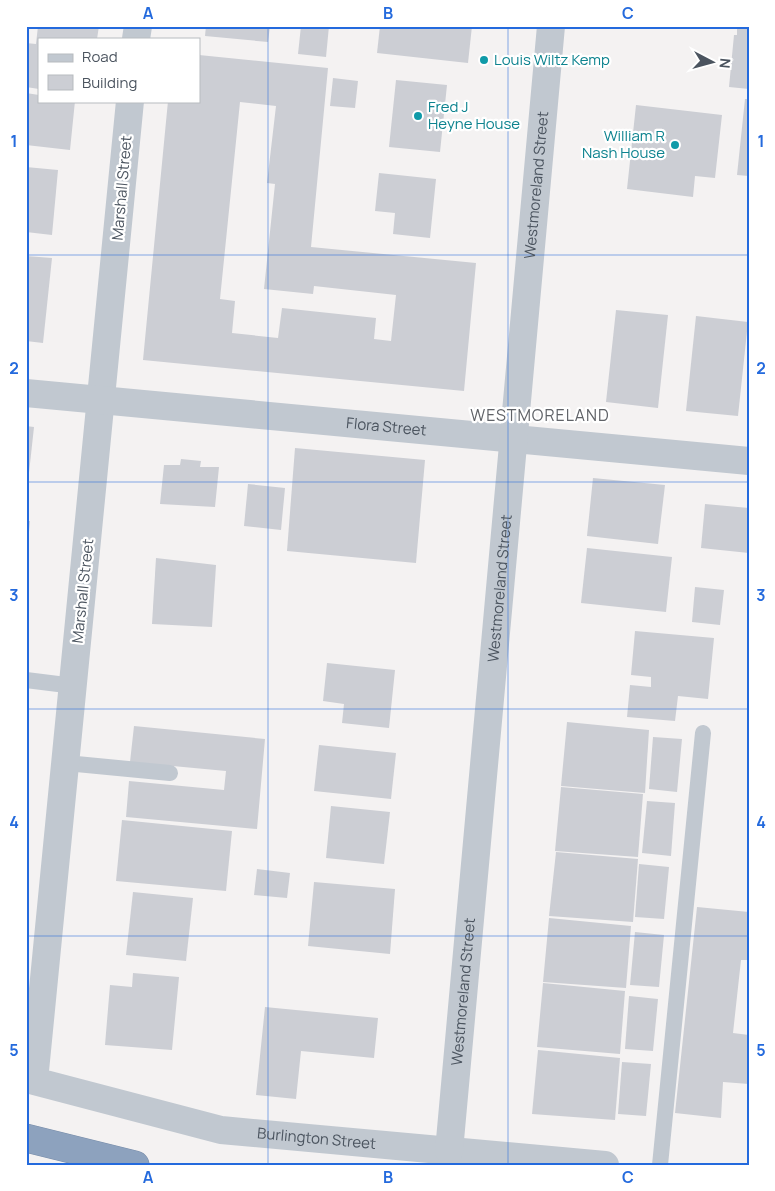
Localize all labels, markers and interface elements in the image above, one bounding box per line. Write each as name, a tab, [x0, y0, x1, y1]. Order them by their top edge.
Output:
text: A	[143, 2, 154, 24]
text: B	[383, 2, 393, 24]
text: C	[622, 2, 634, 24]
legend	[38, 38, 200, 102]
north arrow	[688, 38, 738, 88]
text: Road	[82, 46, 118, 67]
place label: Louis Wiltz Kemp	[494, 49, 610, 70]
marker: Louis Wiltz Kemp	[478, 54, 490, 66]
text: N	[715, 57, 735, 69]
text: Building	[82, 72, 137, 93]
place label: Fred J Heyne House	[428, 96, 520, 134]
marker: Fred J Heyne House	[412, 110, 424, 122]
street label: Westmoreland Street	[519, 110, 553, 260]
place label: William R Nash House	[582, 125, 665, 163]
text: 1	[10, 130, 18, 152]
text: 1	[757, 130, 765, 152]
street label: Marshall Street	[106, 135, 137, 241]
marker: William R Nash House	[669, 139, 681, 151]
text: 2	[9, 357, 19, 379]
text: 2	[756, 357, 766, 379]
district label: WESTMORELAND	[470, 404, 610, 426]
street label: Flora Street	[345, 412, 428, 441]
street label: Westmoreland Street	[482, 514, 517, 663]
street label: Marshall Street	[67, 538, 98, 644]
text: 3	[9, 584, 19, 606]
text: 3	[756, 584, 766, 606]
text: 4	[9, 811, 19, 833]
text: 4	[756, 811, 766, 833]
street label: Westmoreland Street	[446, 917, 480, 1066]
text: 5	[9, 1039, 19, 1061]
text: 5	[756, 1039, 766, 1061]
street label: Burlington Street	[256, 1122, 377, 1154]
text: A	[143, 1166, 154, 1188]
text: B	[383, 1166, 393, 1188]
text: C	[622, 1166, 634, 1188]

